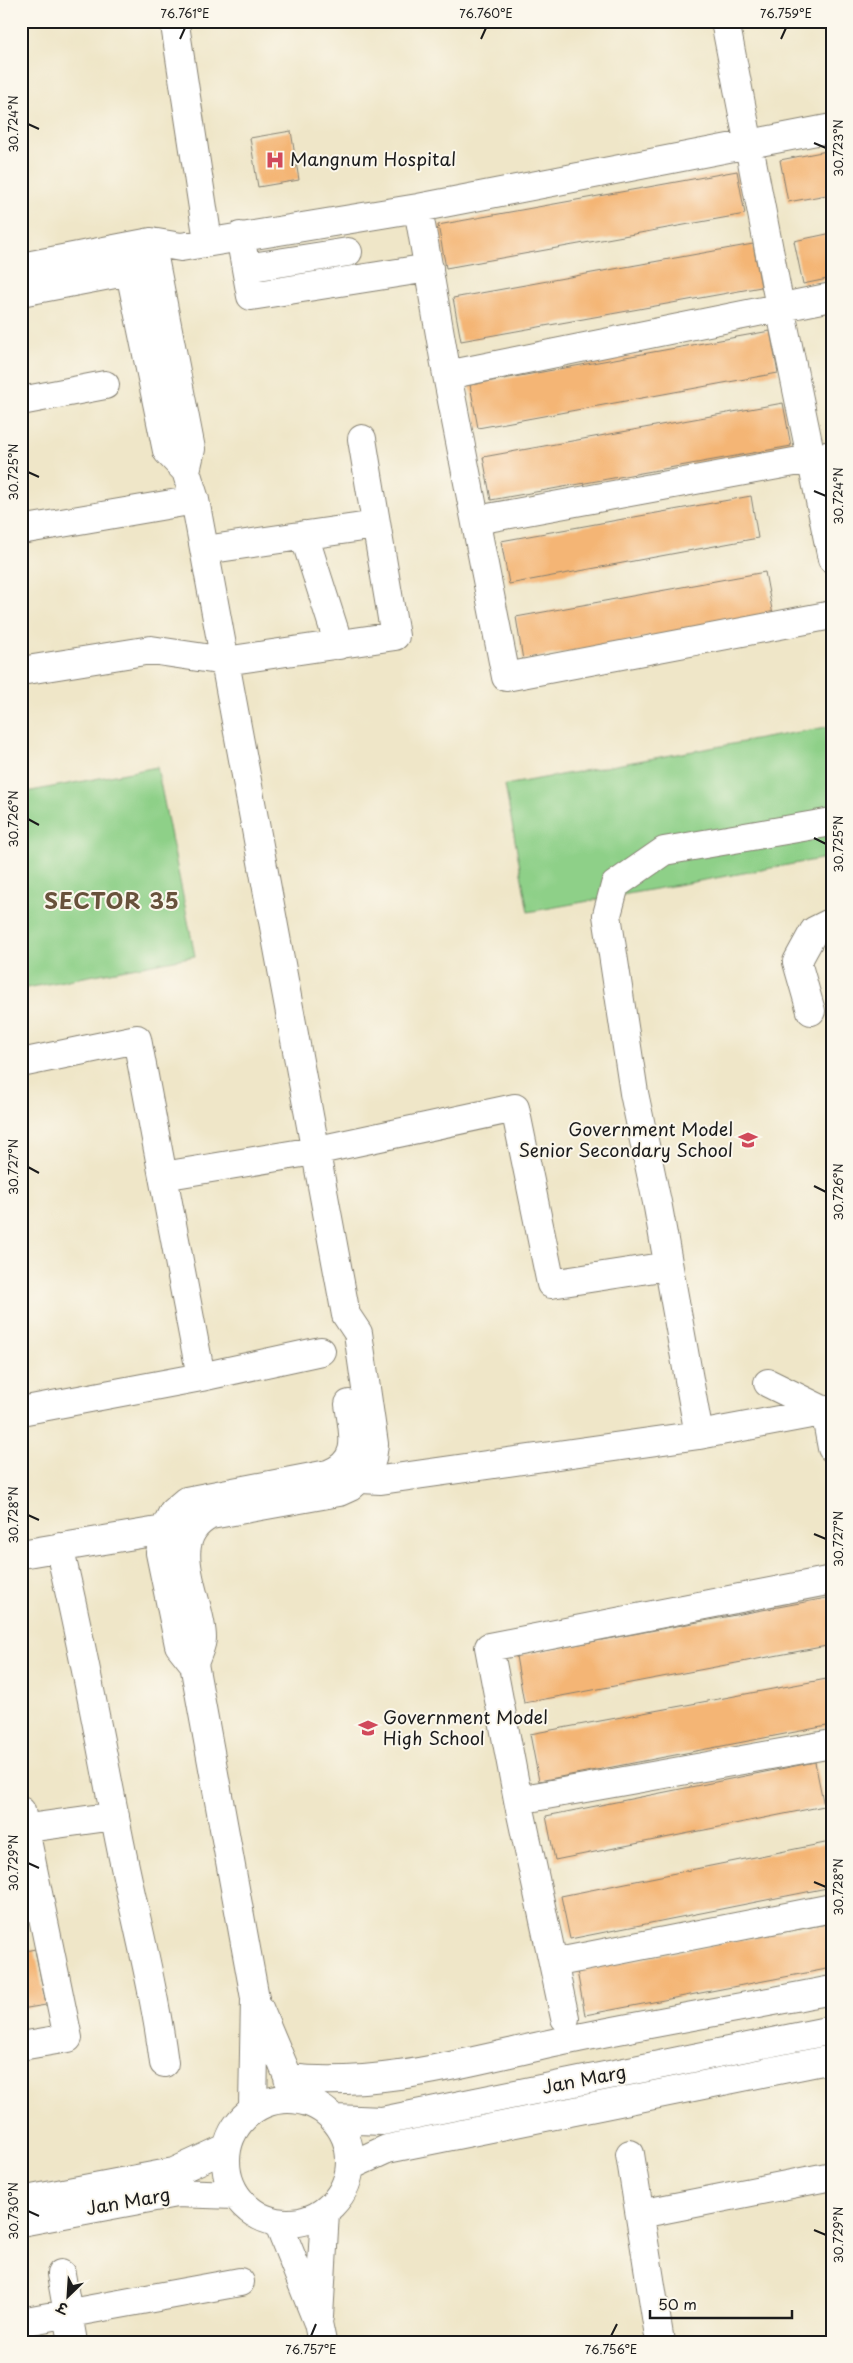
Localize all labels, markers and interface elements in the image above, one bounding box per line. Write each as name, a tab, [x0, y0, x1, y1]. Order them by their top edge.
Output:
text: 76.761°E	[160, 4, 210, 22]
text: 76.760°E	[459, 4, 513, 22]
text: 76.759°E	[760, 4, 812, 22]
text: 30.724°N	[4, 95, 22, 153]
text: 30.723°N	[829, 119, 847, 177]
place label: Mangnum Hospital	[290, 145, 456, 172]
hospital icon: Mangnum Hospital	[264, 149, 286, 171]
text: 30.725°N	[4, 444, 22, 500]
text: 30.724°N	[829, 467, 847, 525]
text: 30.726°N	[4, 790, 22, 848]
text: 30.725°N	[829, 816, 847, 872]
district label: SECTOR 35	[44, 883, 180, 916]
place label: Government Model Senior Secondary School	[519, 1115, 733, 1163]
school or university icon: Government Model Senior Secondary School	[737, 1129, 759, 1151]
text: 30.727°N	[4, 1139, 22, 1195]
text: 30.726°N	[829, 1163, 847, 1221]
text: 30.728°N	[4, 1486, 22, 1544]
text: 30.727°N	[829, 1511, 847, 1567]
place label: Government Model High School	[383, 1703, 548, 1751]
school or university icon: Government Model High School	[357, 1717, 379, 1739]
text: 30.729°N	[4, 1835, 22, 1891]
text: 30.728°N	[829, 1858, 847, 1916]
street label: Jan Marg	[539, 2057, 628, 2100]
street label: Jan Marg	[84, 2180, 172, 2221]
text: 30.730°N	[4, 2182, 22, 2240]
text: 30.729°N	[829, 2207, 847, 2263]
north arrow	[42, 2270, 92, 2320]
scale bar	[650, 2288, 793, 2320]
text: 50 m	[658, 2292, 697, 2315]
text: उ	[52, 2296, 73, 2321]
text: 76.757°E	[285, 2340, 337, 2358]
text: 76.756°E	[585, 2340, 637, 2358]

